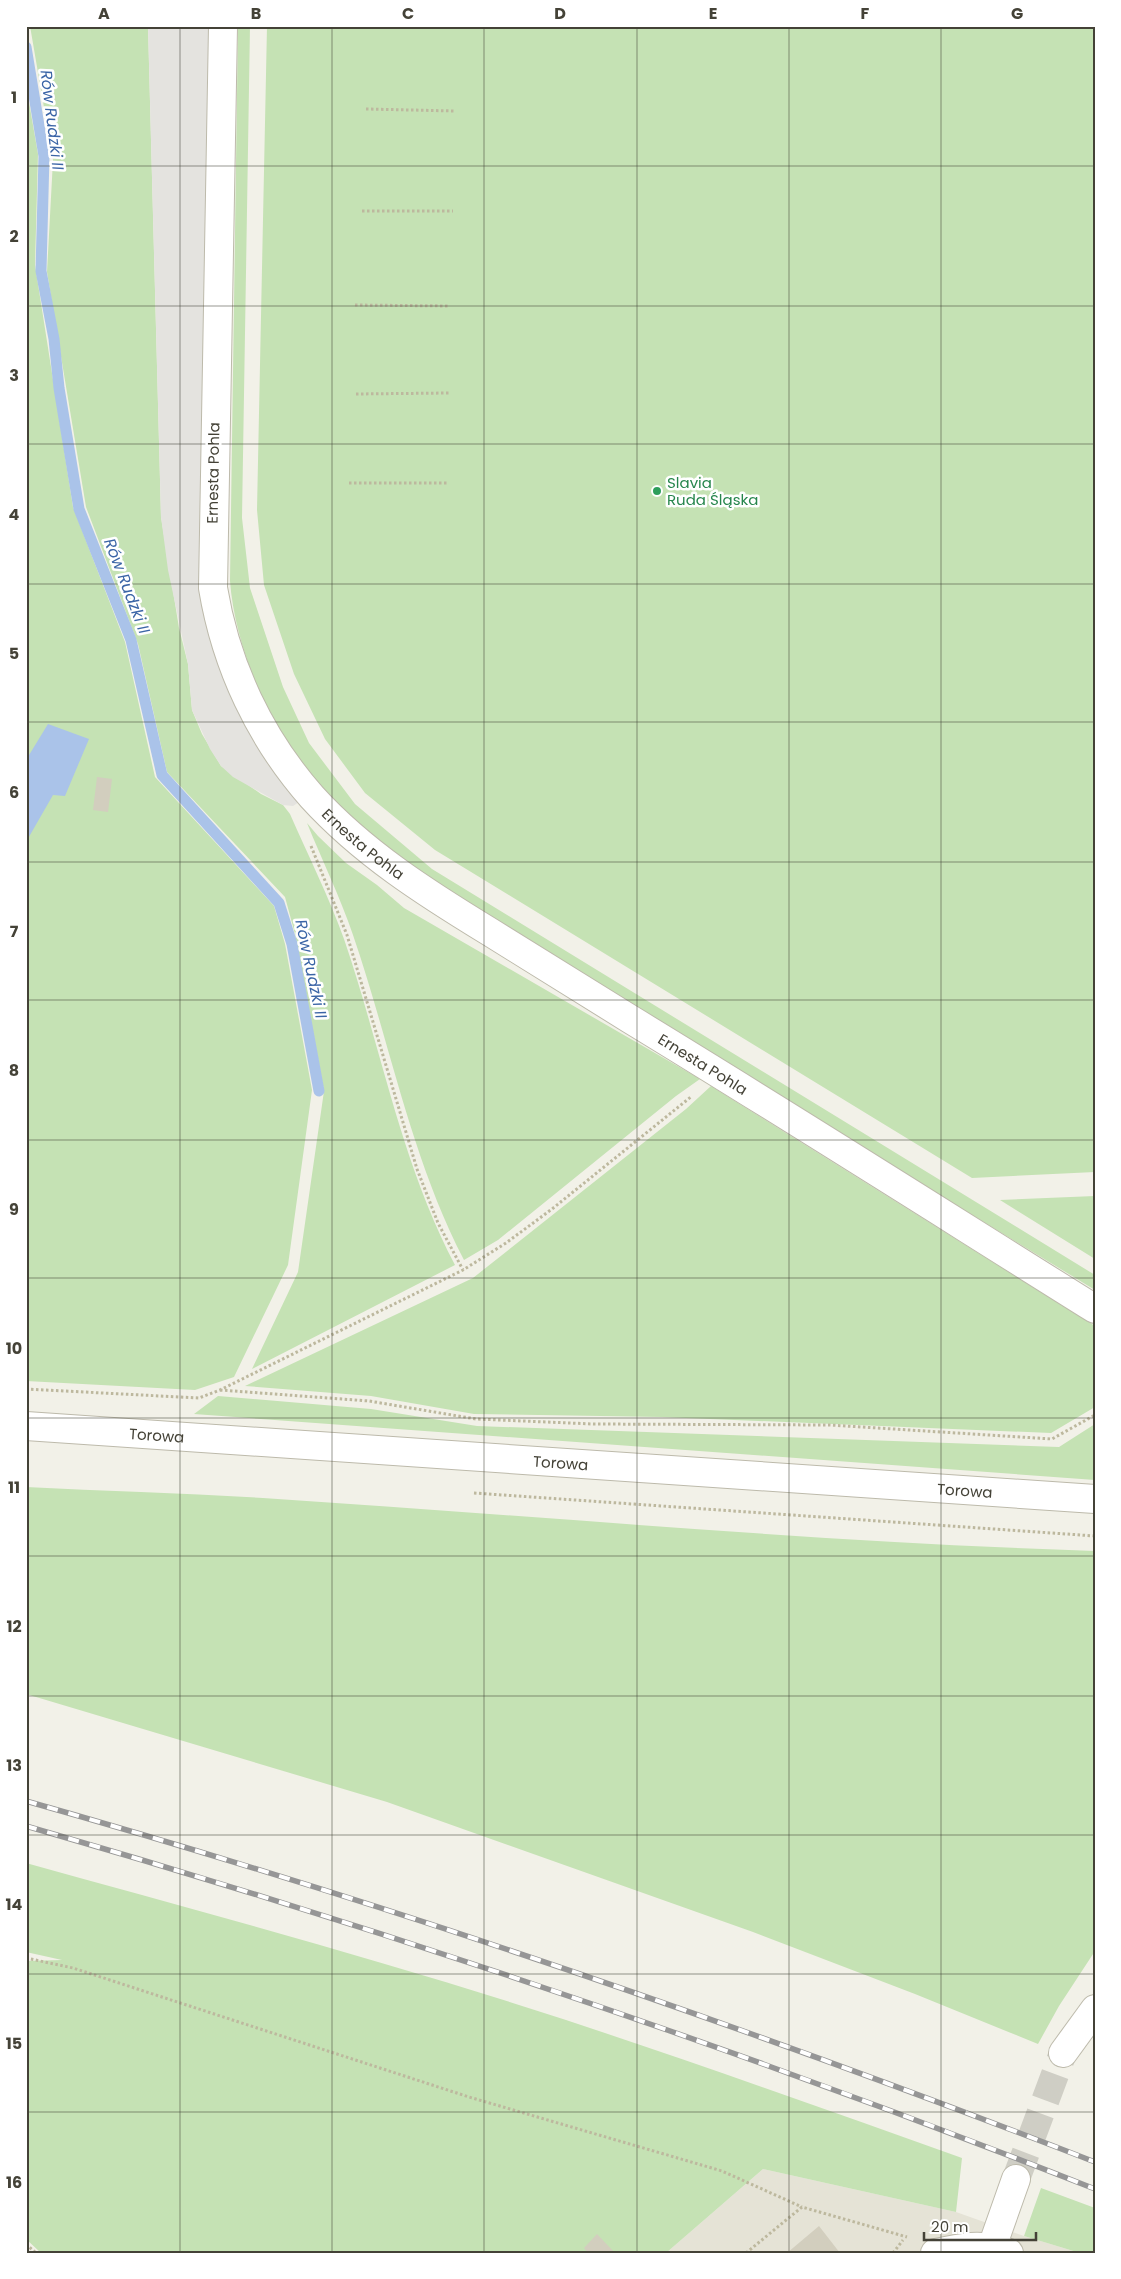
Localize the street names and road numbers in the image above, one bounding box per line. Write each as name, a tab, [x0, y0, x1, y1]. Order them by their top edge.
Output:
street label: Ernesta Pohla	[202, 422, 224, 524]
street label: Ernesta Pohla	[318, 803, 409, 884]
street label: Ernesta Pohla	[654, 1028, 752, 1099]
street label: Torowa	[128, 1423, 185, 1447]
street label: Torowa	[532, 1450, 589, 1475]
street label: Torowa	[936, 1478, 993, 1502]

